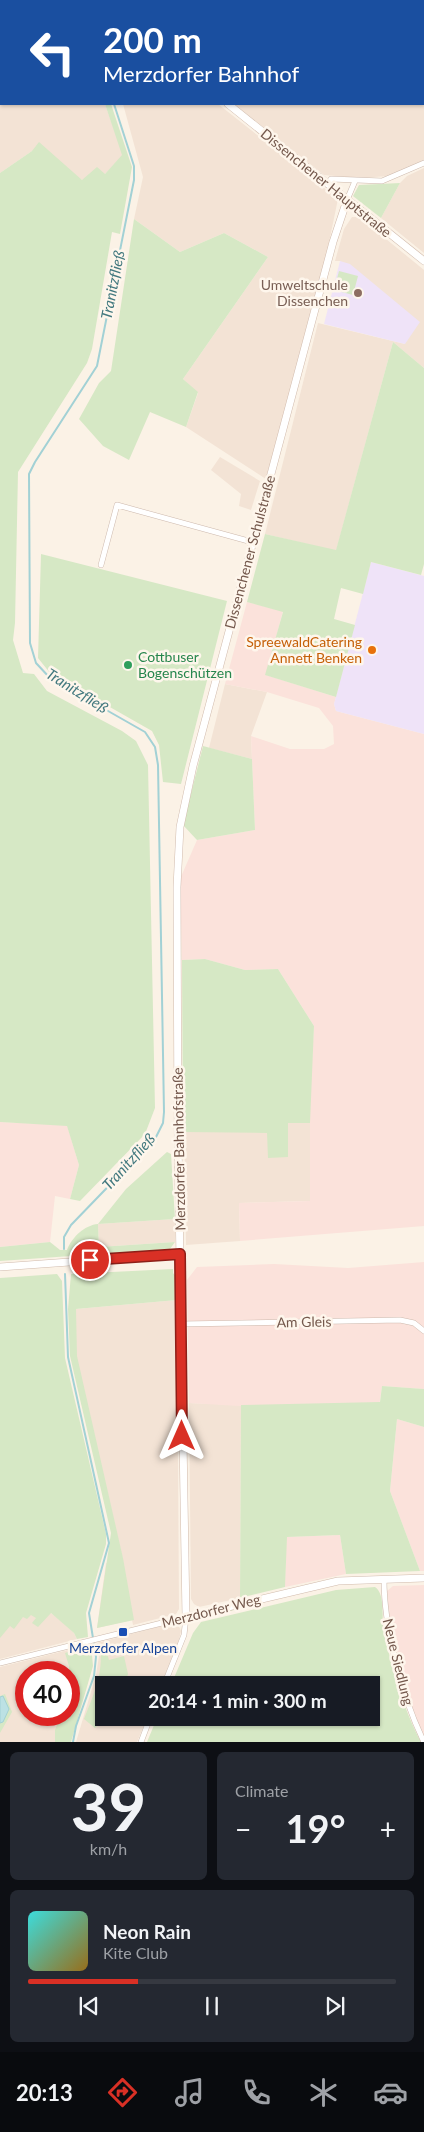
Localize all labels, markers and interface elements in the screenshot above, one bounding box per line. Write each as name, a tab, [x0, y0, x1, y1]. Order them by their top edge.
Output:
text: 200 m	[103, 18, 202, 60]
icon: left	[20, 20, 85, 85]
text: Merzdorfer Bahnhof	[103, 60, 299, 87]
street label: Dissenchener Hauptstraße	[258, 125, 395, 241]
water label: Tranitzfließ	[97, 249, 128, 321]
place label: Umweltschule Dissenchen	[261, 276, 348, 309]
marker: Umweltschule Dissenchen	[352, 287, 364, 299]
street label: Dissenchener Schulstraße	[221, 473, 278, 631]
place label: SpreewaldCatering Annett Benken	[246, 633, 362, 666]
marker: SpreewaldCatering Annett Benken	[366, 644, 378, 656]
place label: Cottbuser Bogenschützen	[138, 648, 232, 681]
marker: Cottbuser Bogenschützen	[122, 659, 134, 671]
water label: Tranitzfließ	[43, 664, 112, 716]
street label: Merzdorfer Bahnhofstraße	[169, 1067, 188, 1231]
water label: Tranitzfließ	[98, 1129, 159, 1193]
pin	[69, 1239, 111, 1281]
icon: arrive	[76, 1246, 104, 1274]
street label: Am Gleis	[276, 1313, 332, 1330]
position arrow	[155, 1409, 207, 1461]
street label: Merzdorfer Weg	[160, 1590, 262, 1631]
street label: Neue Siedlung	[379, 1617, 417, 1707]
marker: Merzdorfer Alpen	[117, 1626, 129, 1638]
place label: Merzdorfer Alpen	[69, 1639, 177, 1656]
speed limit sign: 40	[15, 1661, 80, 1726]
text: 20:14 · 1 min · 300 m	[148, 1689, 327, 1712]
text: 39	[71, 1767, 146, 1845]
text: Climate	[235, 1781, 288, 1800]
text: 19°	[286, 1805, 345, 1851]
text: −	[235, 1812, 251, 1846]
text: +	[380, 1812, 396, 1846]
text: km/h	[90, 1839, 127, 1858]
text: Neon Rain	[103, 1920, 191, 1943]
text: Kite Club	[103, 1943, 168, 1962]
icon: previous	[75, 1992, 103, 2020]
icon: pause	[198, 1992, 226, 2020]
icon: next	[321, 1992, 349, 2020]
icon: directions	[105, 2075, 140, 2110]
icon: music	[172, 2075, 207, 2110]
icon: phone	[239, 2075, 274, 2110]
icon: climate	[306, 2075, 341, 2110]
icon: car	[373, 2075, 408, 2110]
text: 20:13	[16, 2079, 73, 2106]

